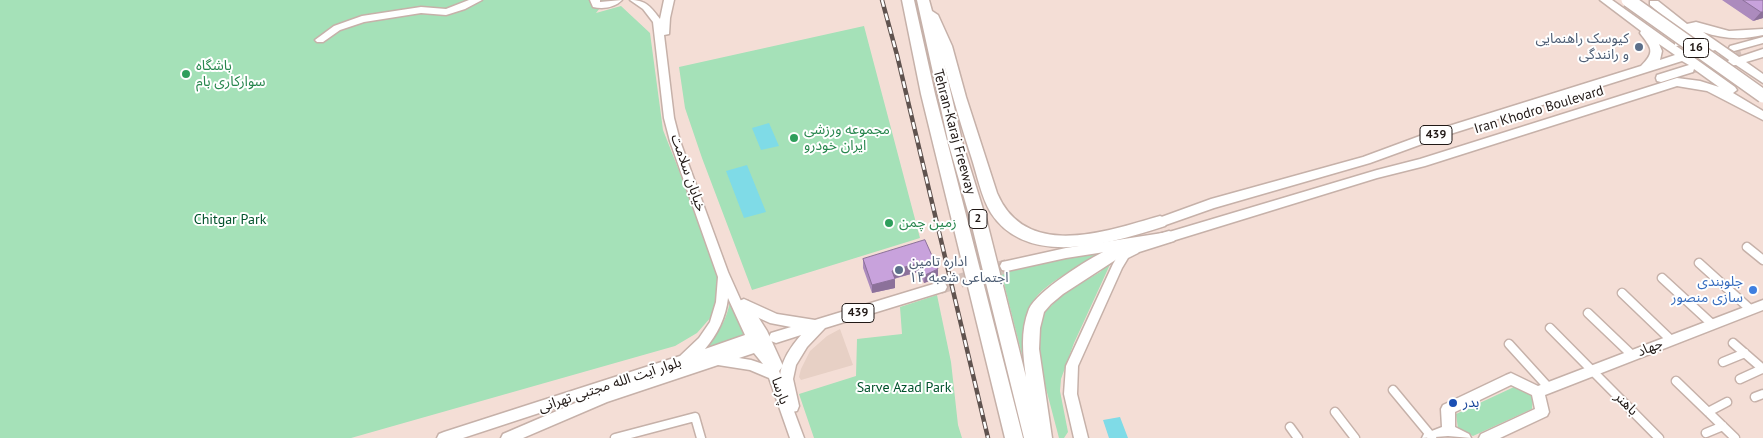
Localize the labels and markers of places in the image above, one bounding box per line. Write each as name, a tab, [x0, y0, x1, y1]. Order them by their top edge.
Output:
place label: کیوسک راهنمایی و رانندگی	[1535, 31, 1629, 64]
marker: کیوسک راهنمایی و رانندگی	[1633, 41, 1645, 53]
place label: باشگاه سوارکاری بام	[196, 58, 265, 90]
marker: باشگاه سوارکاری بام	[180, 68, 192, 80]
place label: مجموعه ورزشی ایران خودرو	[804, 122, 890, 154]
marker: مجموعه ورزشی ایران خودرو	[788, 132, 800, 144]
place label: زمین چمن	[899, 215, 957, 231]
marker: زمین چمن	[883, 217, 895, 229]
place label: اداره تامین اجتماعی شعبه ۱۴	[909, 254, 1009, 286]
marker: اداره تامین اجتماعی شعبه ۱۴	[893, 264, 905, 276]
place label: جلوبندی سازی منصور	[1671, 274, 1743, 306]
marker: جلوبندی سازی منصور	[1747, 284, 1759, 296]
place label: بدر	[1463, 395, 1479, 411]
marker: بدر	[1447, 397, 1459, 409]

